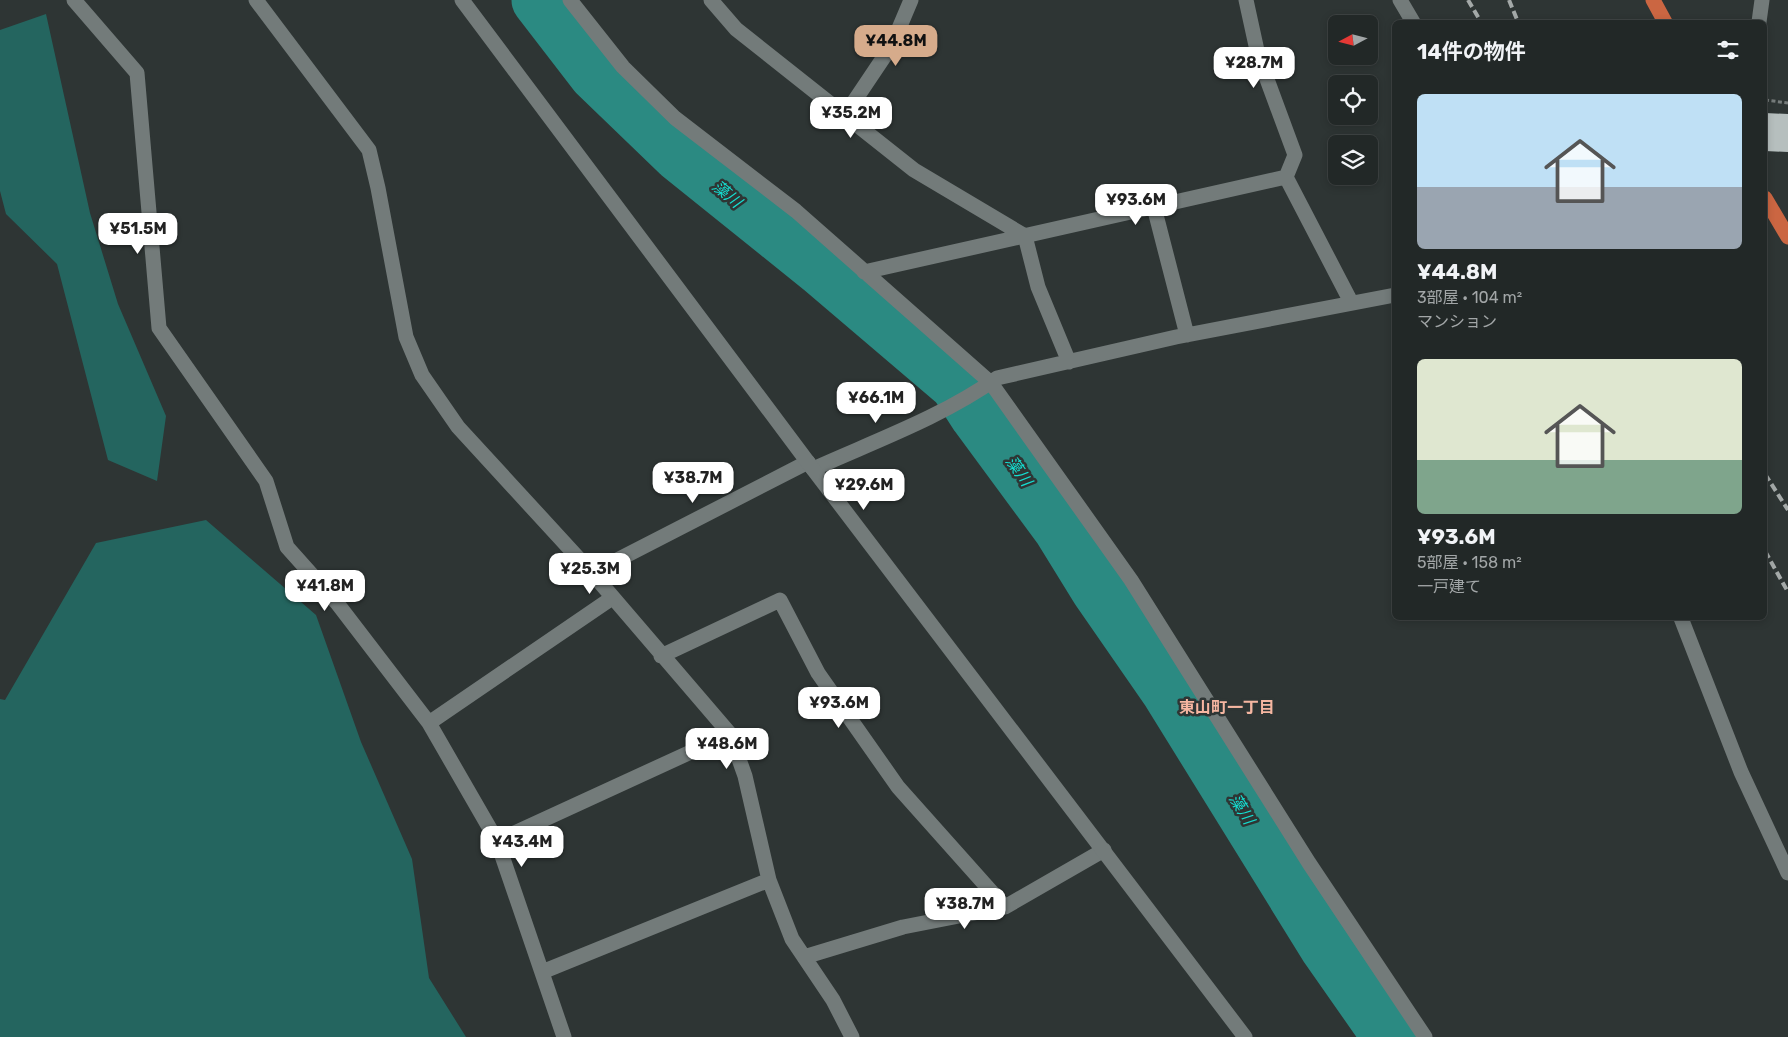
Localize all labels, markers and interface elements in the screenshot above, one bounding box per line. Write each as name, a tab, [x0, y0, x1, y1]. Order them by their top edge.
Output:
north arrow	[1328, 15, 1378, 65]
map controls	[1328, 15, 1378, 185]
pin: ¥44.8M	[855, 24, 937, 67]
text: ¥44.8M	[865, 31, 927, 50]
icon: filters	[1714, 36, 1742, 64]
text: 14件の物件	[1417, 39, 1526, 64]
pin: ¥28.7M	[1213, 46, 1295, 89]
text: ¥28.7M	[1225, 53, 1283, 72]
button: locate	[1328, 75, 1378, 125]
pin: ¥35.2M	[810, 96, 892, 139]
text: ¥35.2M	[821, 103, 881, 122]
icon: home	[1535, 126, 1625, 216]
button: layers	[1328, 135, 1378, 185]
water label: 藻川	[709, 176, 747, 213]
pin: ¥93.6M	[1095, 184, 1177, 226]
text: ¥93.6M	[1106, 190, 1166, 209]
pin: ¥51.5M	[97, 212, 179, 255]
text: ¥51.5M	[109, 219, 167, 238]
text: ¥44.8M	[1417, 259, 1497, 284]
text: 3部屋 · 104 m²	[1417, 288, 1522, 307]
text: マンション	[1417, 312, 1497, 331]
pin: ¥66.1M	[835, 382, 917, 424]
text: ¥66.1M	[848, 388, 904, 407]
icon: home	[1535, 391, 1625, 481]
water label: 藻川	[1002, 452, 1037, 491]
pin: ¥38.7M	[652, 462, 734, 504]
text: ¥38.7M	[664, 468, 722, 487]
pin: ¥29.6M	[823, 468, 905, 511]
text: ¥29.6M	[835, 475, 893, 494]
text: ¥93.6M	[1417, 524, 1496, 549]
pin: ¥25.3M	[549, 552, 631, 595]
text: 5部屋 · 158 m²	[1417, 553, 1522, 572]
text: ¥25.3M	[560, 559, 620, 578]
pin: ¥41.8M	[284, 570, 366, 612]
text: ¥41.8M	[296, 576, 354, 595]
text: 一戸建て	[1417, 577, 1481, 596]
pin: ¥93.6M	[798, 686, 880, 729]
text: ¥93.6M	[809, 693, 869, 712]
district label: 東山町一丁目	[1179, 698, 1275, 717]
pin: ¥48.6M	[686, 728, 768, 770]
text: ¥48.6M	[697, 734, 757, 753]
water label: 藻川	[1225, 790, 1260, 829]
pin: ¥43.4M	[481, 826, 563, 868]
text: ¥43.4M	[491, 832, 553, 851]
pin: ¥38.7M	[924, 888, 1006, 930]
text: ¥38.7M	[936, 894, 994, 913]

